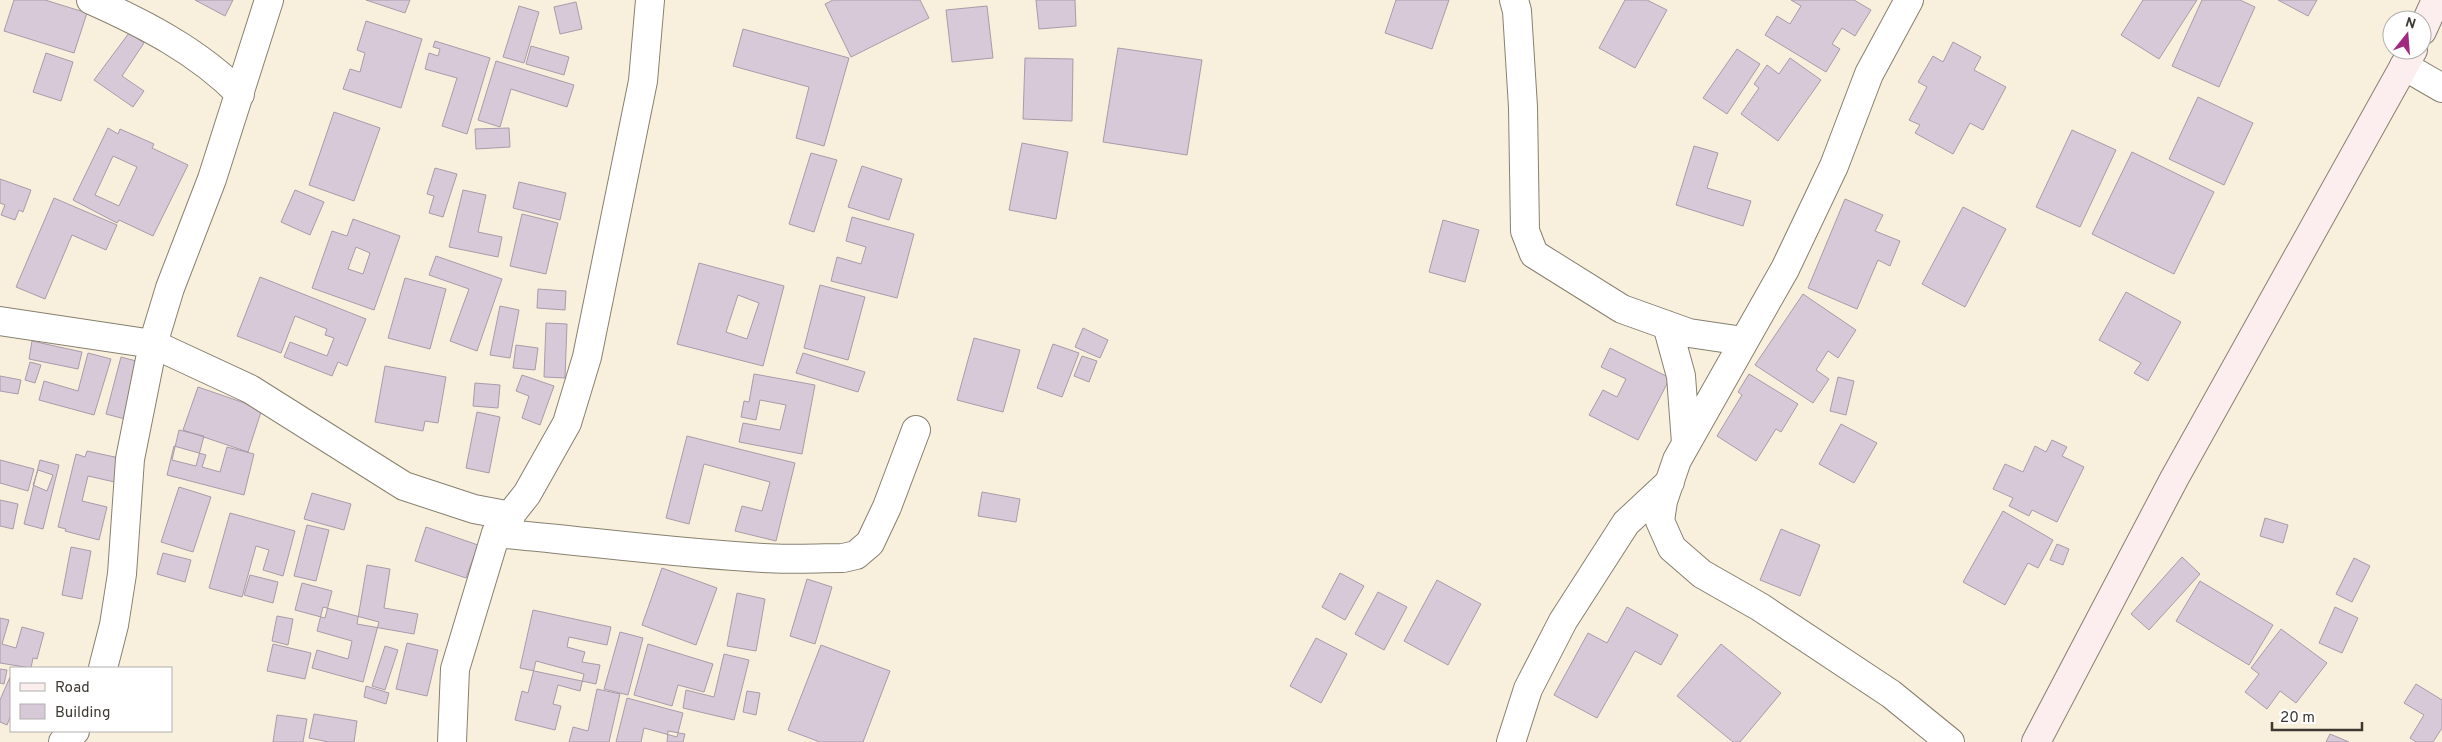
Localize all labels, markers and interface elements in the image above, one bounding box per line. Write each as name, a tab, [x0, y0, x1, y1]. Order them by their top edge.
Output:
north arrow	[2382, 10, 2432, 60]
text: N	[2403, 14, 2418, 34]
legend	[10, 667, 172, 732]
text: Road	[55, 679, 90, 698]
scale bar	[2272, 700, 2362, 732]
text: Building	[55, 704, 110, 723]
text: 20 m	[2280, 709, 2315, 728]

